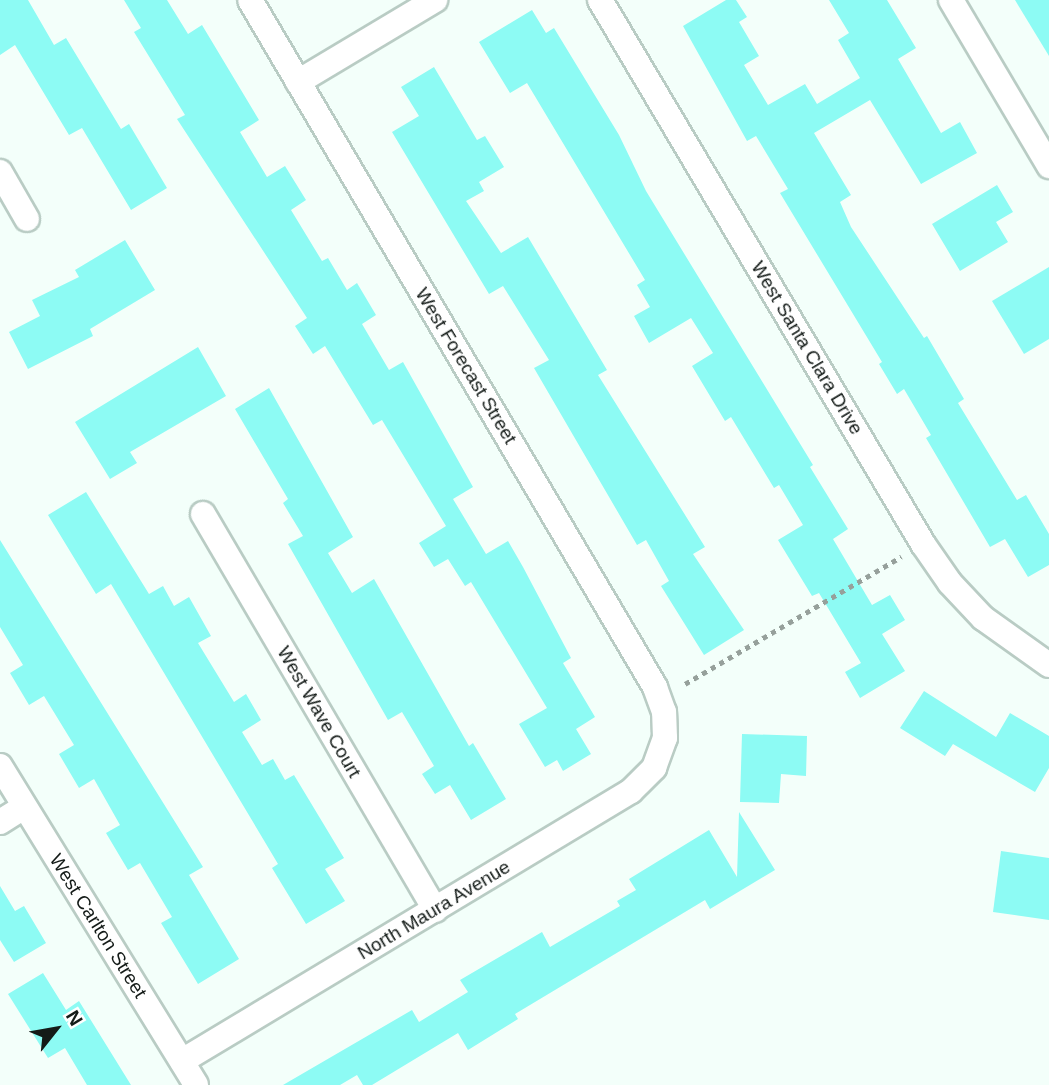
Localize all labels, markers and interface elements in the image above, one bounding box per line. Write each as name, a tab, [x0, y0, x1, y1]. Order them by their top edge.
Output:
street label: West Santa Clara Drive	[746, 257, 868, 439]
street label: West Forecast Street	[410, 284, 522, 448]
street label: West Wave Court	[272, 642, 366, 782]
street label: West Carlton Street	[44, 850, 152, 1002]
street label: North Maura Avenue	[353, 855, 515, 965]
north arrow	[21, 994, 91, 1064]
text: N	[62, 1007, 87, 1029]

